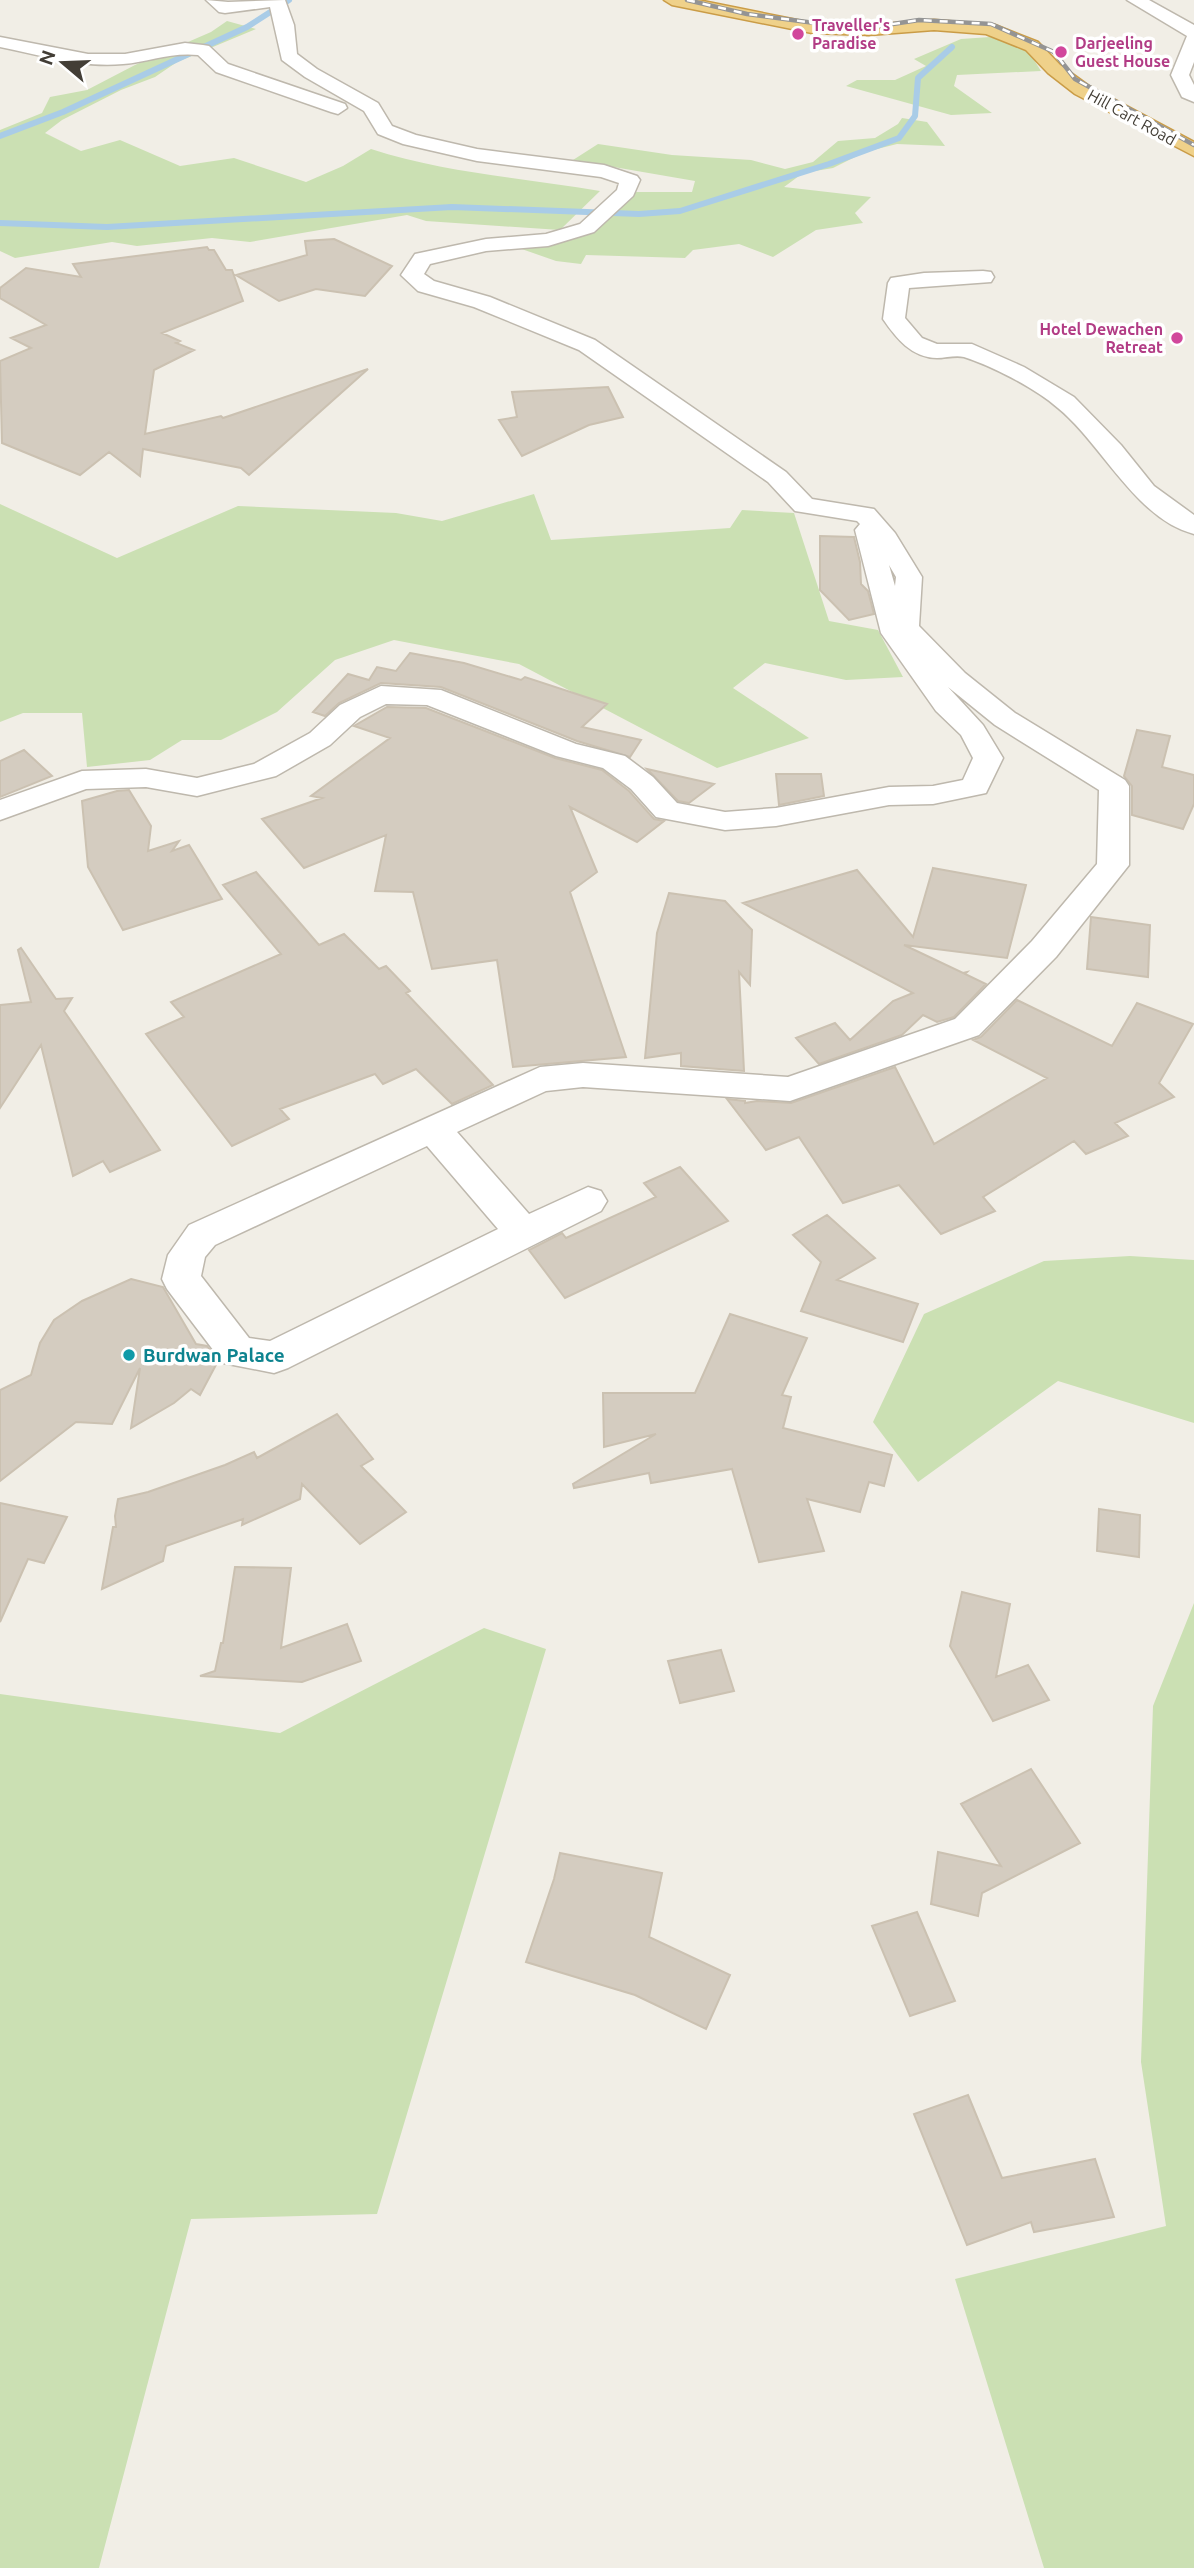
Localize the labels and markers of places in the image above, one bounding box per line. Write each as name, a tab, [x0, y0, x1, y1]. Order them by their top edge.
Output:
place label: Traveller's Paradise	[812, 16, 890, 52]
marker: Traveller's Paradise	[790, 26, 806, 42]
place label: Darjeeling Guest House	[1075, 34, 1170, 70]
marker: Darjeeling Guest House	[1053, 44, 1069, 60]
place label: Hotel Dewachen Retreat	[1040, 320, 1163, 356]
marker: Hotel Dewachen Retreat	[1169, 330, 1185, 346]
place label: Burdwan Palace	[143, 1344, 285, 1366]
marker: Burdwan Palace	[121, 1347, 137, 1363]

